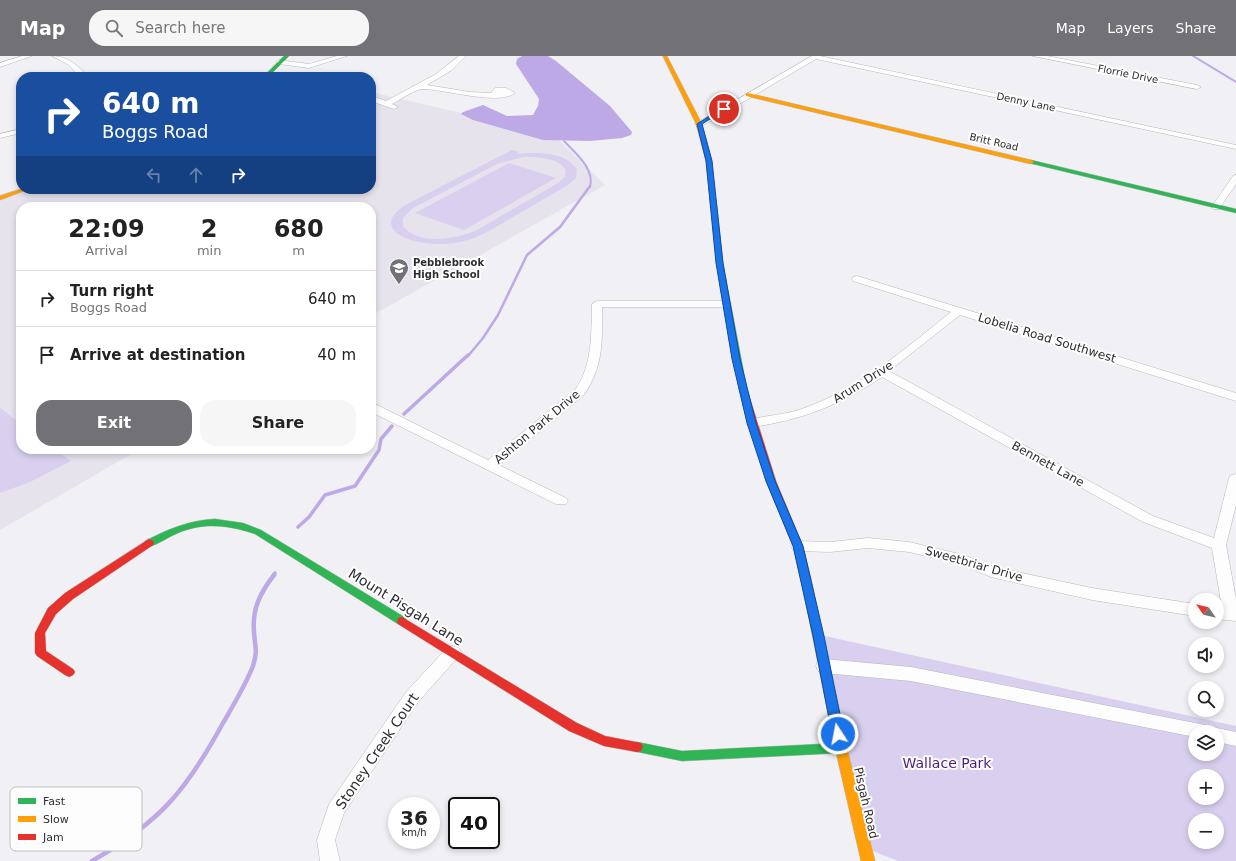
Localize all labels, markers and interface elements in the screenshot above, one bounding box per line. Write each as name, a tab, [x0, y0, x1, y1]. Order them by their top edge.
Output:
search box	[89, 10, 369, 46]
text: Map	[20, 17, 65, 39]
icon: search	[103, 17, 125, 39]
text: Search here	[135, 19, 225, 37]
text: Map	[1056, 20, 1085, 36]
text: Layers	[1107, 20, 1154, 36]
text: Share	[1176, 20, 1216, 36]
street label: Florrie Drive	[1097, 63, 1159, 85]
text: 640 m	[102, 87, 199, 120]
icon: right	[36, 88, 88, 140]
street label: Denny Lane	[996, 90, 1056, 114]
pin	[707, 92, 741, 126]
icon: arrive	[713, 98, 735, 120]
text: Boggs Road	[102, 121, 208, 142]
street label: Britt Road	[968, 131, 1020, 153]
icon: left	[143, 164, 165, 186]
icon: ahead	[185, 164, 207, 186]
icon: right	[227, 164, 249, 186]
text: 22:09	[68, 215, 145, 243]
text: 2	[201, 215, 217, 243]
text: 680	[274, 215, 324, 243]
text: Arrival	[85, 243, 128, 258]
text: min	[197, 243, 221, 258]
text: m	[292, 243, 305, 258]
school or university icon: Pebblebrook High School	[388, 257, 410, 285]
place label: Pebblebrook High School	[413, 257, 484, 280]
text: Turn right	[70, 282, 154, 300]
icon: right	[36, 288, 58, 310]
text: 640 m	[308, 290, 356, 308]
text: Boggs Road	[70, 300, 147, 315]
street label: Lobelia Road Southwest	[976, 310, 1118, 366]
icon: arrive	[36, 344, 58, 366]
text: Arrive at destination	[70, 346, 245, 364]
text: 40 m	[318, 346, 356, 364]
street label: Arum Drive	[830, 358, 896, 406]
street label: Ashton Park Drive	[491, 387, 583, 467]
button: Exit	[36, 400, 192, 446]
button: Share	[200, 400, 356, 446]
street label: Bennett Lane	[1009, 438, 1087, 490]
street label: Sweetbriar Drive	[924, 543, 1024, 585]
street label: Mount Pisgah Lane	[346, 565, 466, 649]
north arrow	[1188, 593, 1224, 629]
map controls	[1188, 593, 1224, 849]
button: sound	[1188, 637, 1224, 673]
button: search	[1188, 681, 1224, 717]
street label: Stoney Creek Court	[332, 689, 422, 812]
position arrow	[817, 713, 859, 755]
button: layers	[1188, 725, 1224, 761]
park label: Wallace Park	[903, 755, 992, 771]
street label: Pisgah Road	[851, 766, 881, 840]
button: +	[1188, 769, 1224, 805]
legend	[10, 787, 142, 851]
text: Fast	[43, 795, 66, 808]
speed limit sign: 40	[448, 797, 500, 849]
text: 36	[400, 806, 428, 830]
text: Slow	[43, 813, 69, 826]
button: −	[1188, 813, 1224, 849]
text: km/h	[401, 827, 427, 838]
text: Jam	[42, 831, 64, 844]

